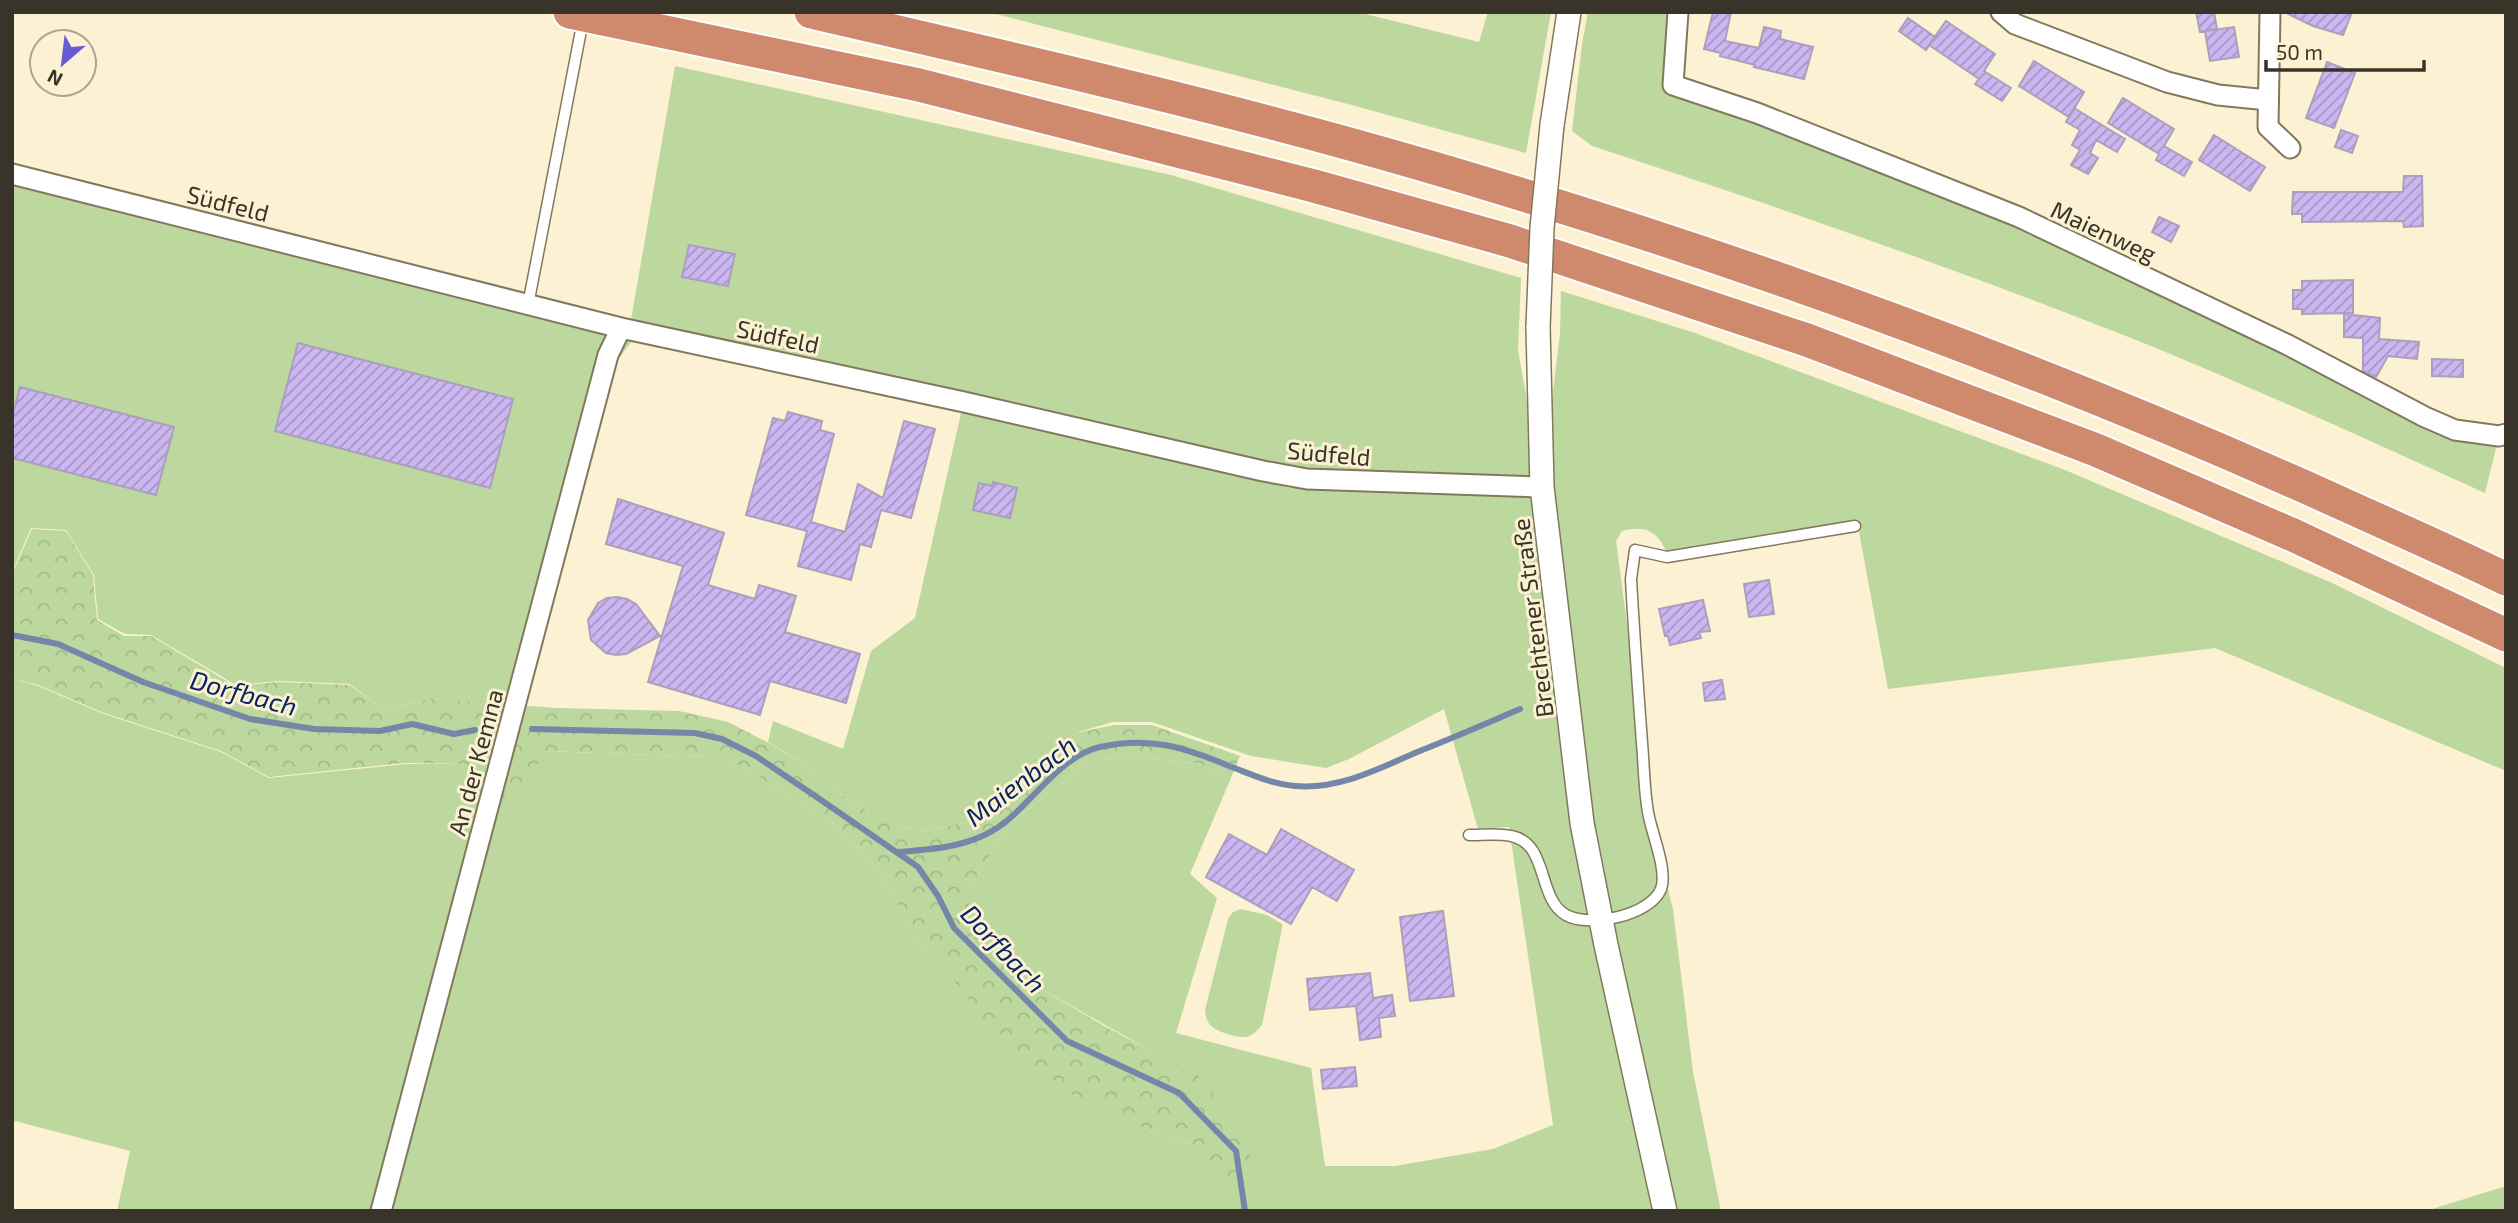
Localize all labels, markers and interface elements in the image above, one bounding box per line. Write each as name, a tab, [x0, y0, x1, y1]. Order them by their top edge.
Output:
north arrow	[28, 28, 98, 98]
scale bar	[2266, 28, 2424, 72]
text: 50 m	[2276, 39, 2323, 64]
text: N	[43, 65, 66, 92]
street label: Südfeld	[184, 179, 272, 227]
street label: Maienweg	[2047, 194, 2161, 268]
street label: Südfeld	[734, 313, 822, 359]
street label: Südfeld	[1286, 435, 1372, 471]
street label: Brechtener Straße	[1505, 517, 1559, 719]
water label: Dorfbach	[187, 663, 301, 721]
street label: An der Kemna	[442, 686, 508, 838]
water label: Maienbach	[959, 728, 1081, 832]
water label: Dorfbach	[955, 897, 1053, 999]

